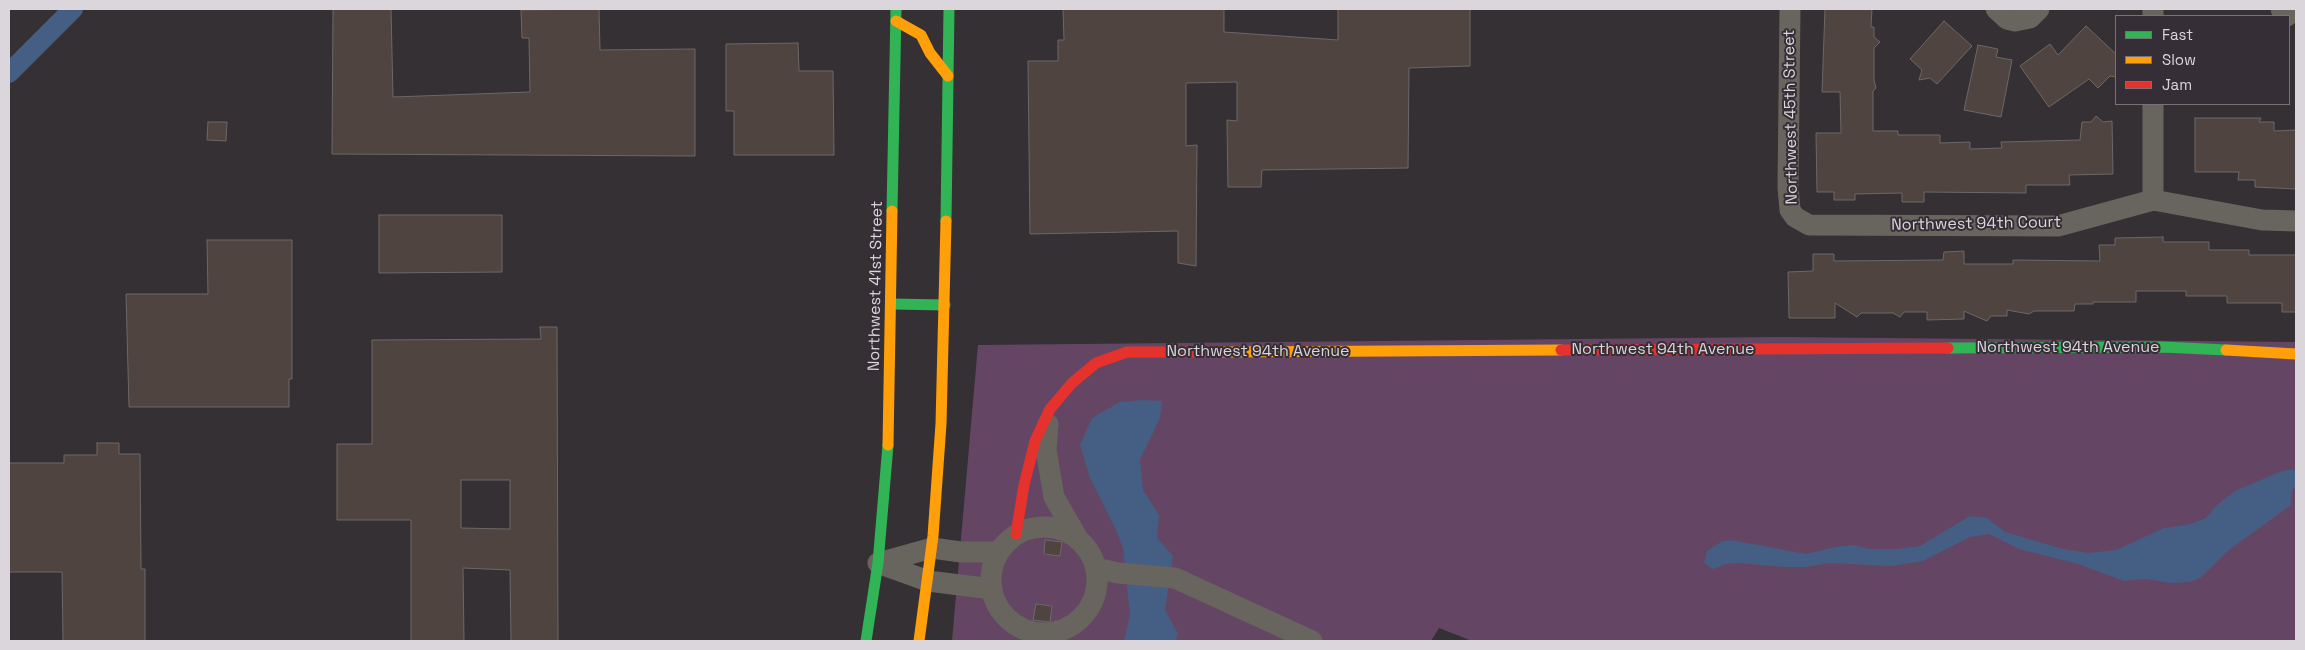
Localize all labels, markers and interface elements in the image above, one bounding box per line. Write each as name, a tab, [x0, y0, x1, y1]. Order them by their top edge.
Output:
legend	[2115, 15, 2290, 105]
text: Fast	[2162, 25, 2193, 44]
street label: Northwest 45th Street	[1780, 29, 1802, 205]
text: Slow	[2162, 50, 2196, 69]
text: Jam	[2162, 75, 2192, 94]
street label: Northwest 41st Street	[865, 201, 887, 371]
street label: Northwest 94th Court	[1891, 213, 2061, 235]
street label: Northwest 94th Avenue	[1976, 338, 2160, 358]
street label: Northwest 94th Avenue	[1571, 340, 1755, 360]
street label: Northwest 94th Avenue	[1166, 342, 1350, 362]

